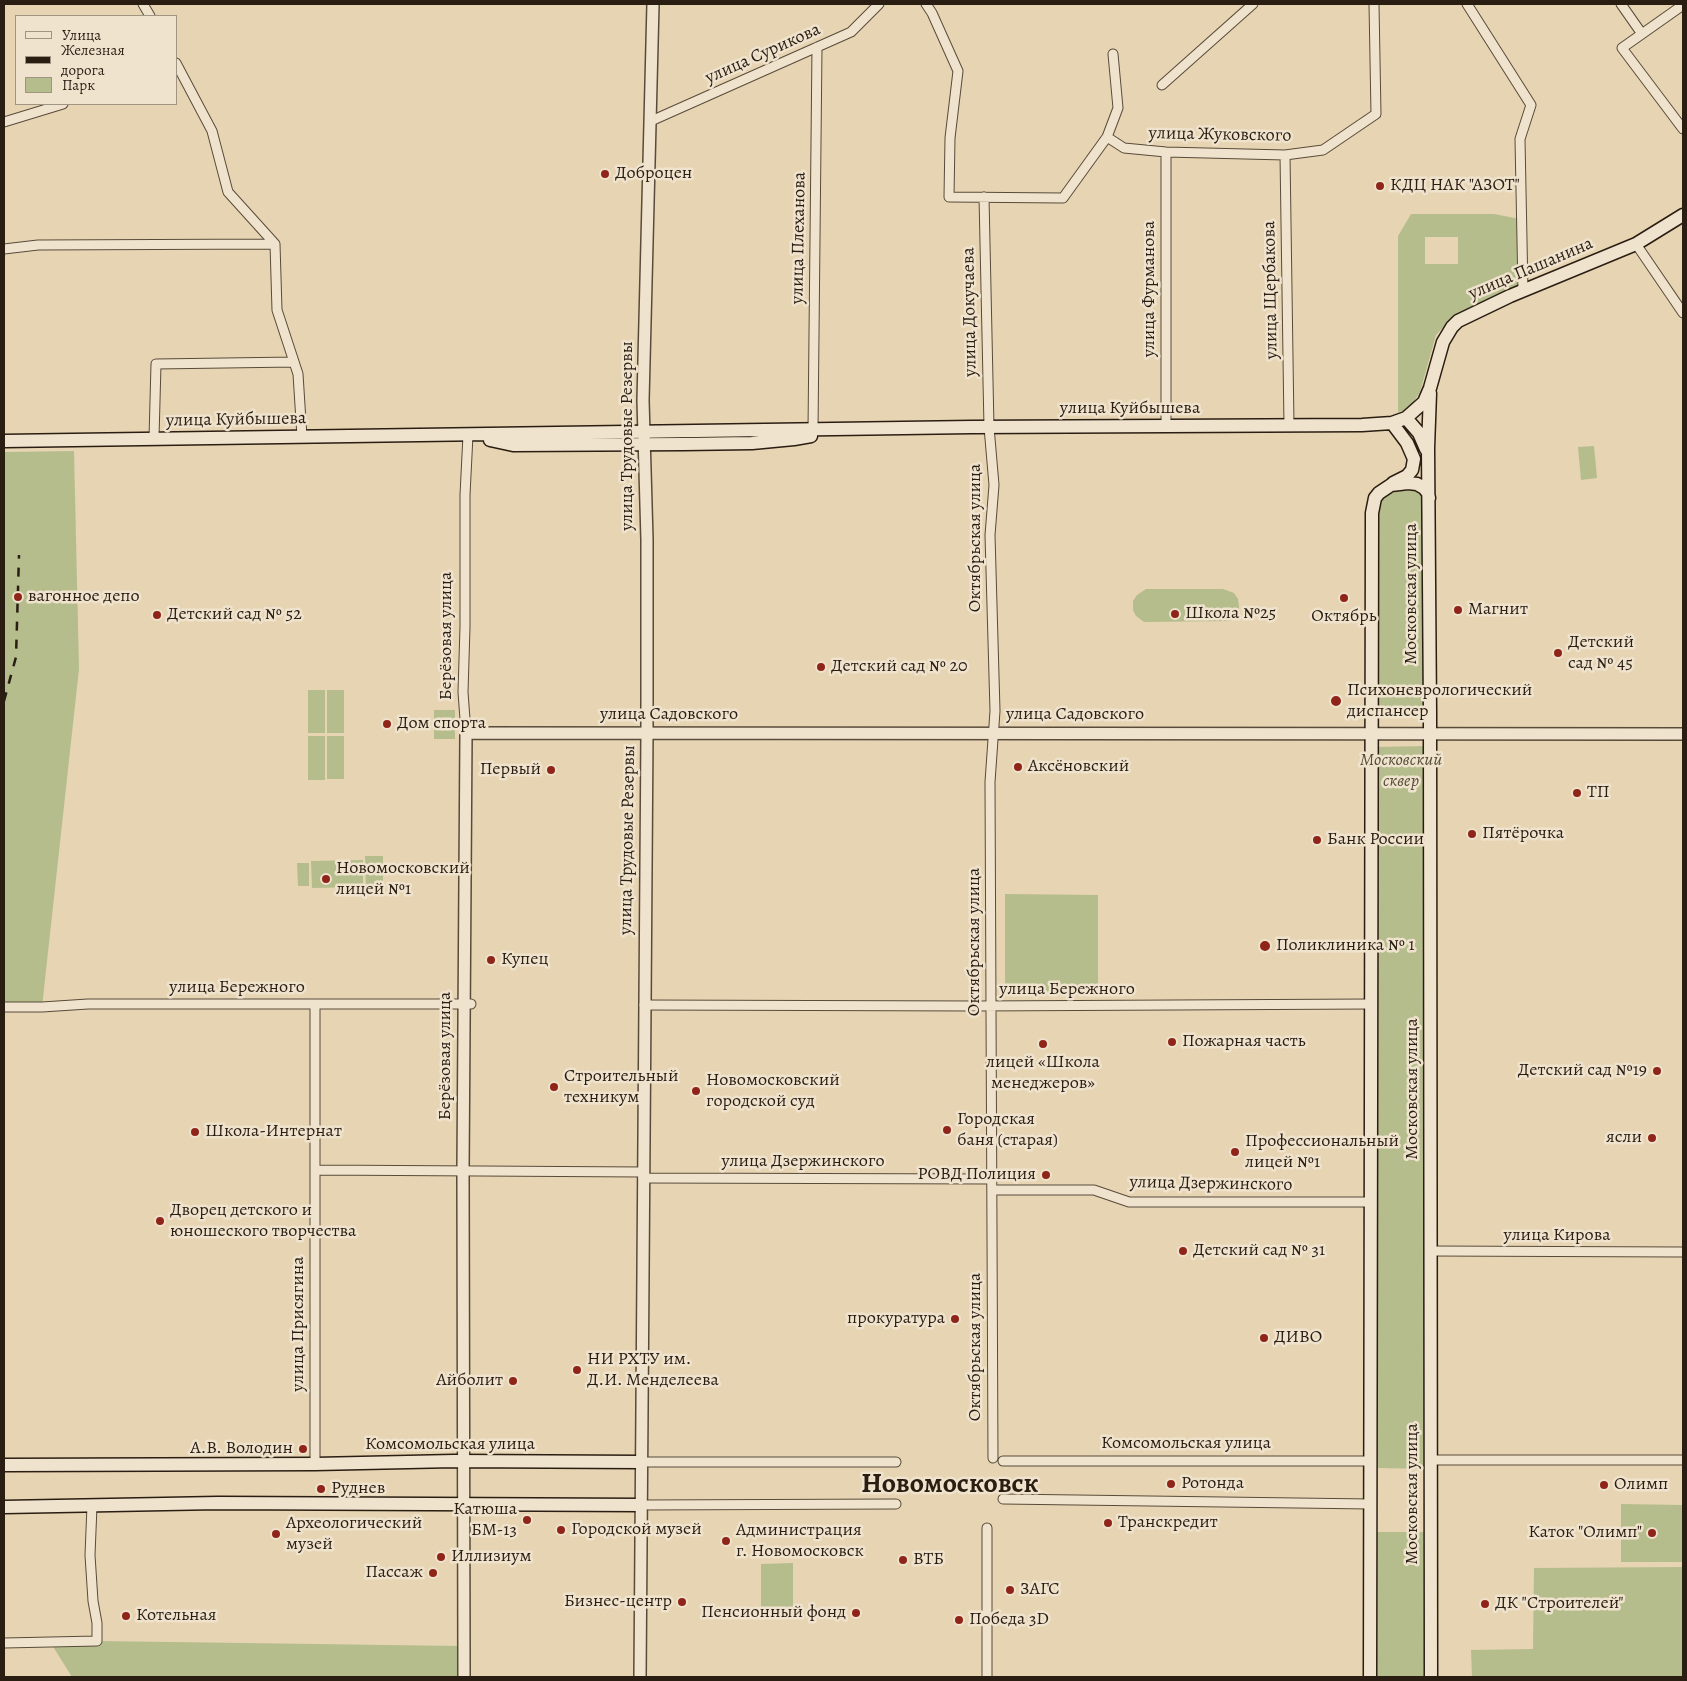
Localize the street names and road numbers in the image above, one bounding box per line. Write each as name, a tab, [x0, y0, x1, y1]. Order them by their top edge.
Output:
street label: улица Сурикова	[702, 19, 824, 89]
street label: улица Жуковского	[1148, 123, 1292, 147]
street label: улица Плеханова	[787, 172, 811, 304]
street label: улица Фурманова	[1139, 221, 1161, 357]
street label: улица Щербакова	[1259, 221, 1283, 359]
street label: улица Пашанина	[1466, 233, 1596, 305]
street label: улица Докучаева	[958, 247, 982, 377]
street label: улица Трудовые Резервы	[617, 341, 639, 531]
street label: улица Куйбышева	[1060, 398, 1200, 420]
street label: улица Куйбышева	[166, 408, 306, 432]
street label: Октябрьская улица	[965, 464, 987, 612]
street label: Московская улица	[1401, 523, 1423, 665]
street label: Берёзовая улица	[436, 572, 458, 700]
street label: улица Садовского	[600, 704, 738, 726]
street label: улица Садовского	[1006, 704, 1144, 726]
street label: улица Трудовые Резервы	[616, 745, 640, 935]
street label: Октябрьская улица	[964, 868, 986, 1016]
street label: улица Бережного	[169, 977, 305, 999]
street label: улица Бережного	[999, 979, 1135, 1001]
street label: Берёзовая улица	[435, 992, 457, 1120]
street label: Московская улица	[1402, 1018, 1424, 1160]
street label: улица Дзержинского	[721, 1151, 885, 1173]
street label: улица Дзержинского	[1129, 1172, 1293, 1196]
street label: улица Кирова	[1504, 1225, 1610, 1247]
street label: улица Присягина	[288, 1256, 310, 1392]
street label: Октябрьская улица	[965, 1273, 987, 1421]
street label: Московская улица	[1402, 1423, 1424, 1565]
street label: Комсомольская улица	[1101, 1433, 1271, 1455]
street label: Комсомольская улица	[365, 1434, 535, 1456]

